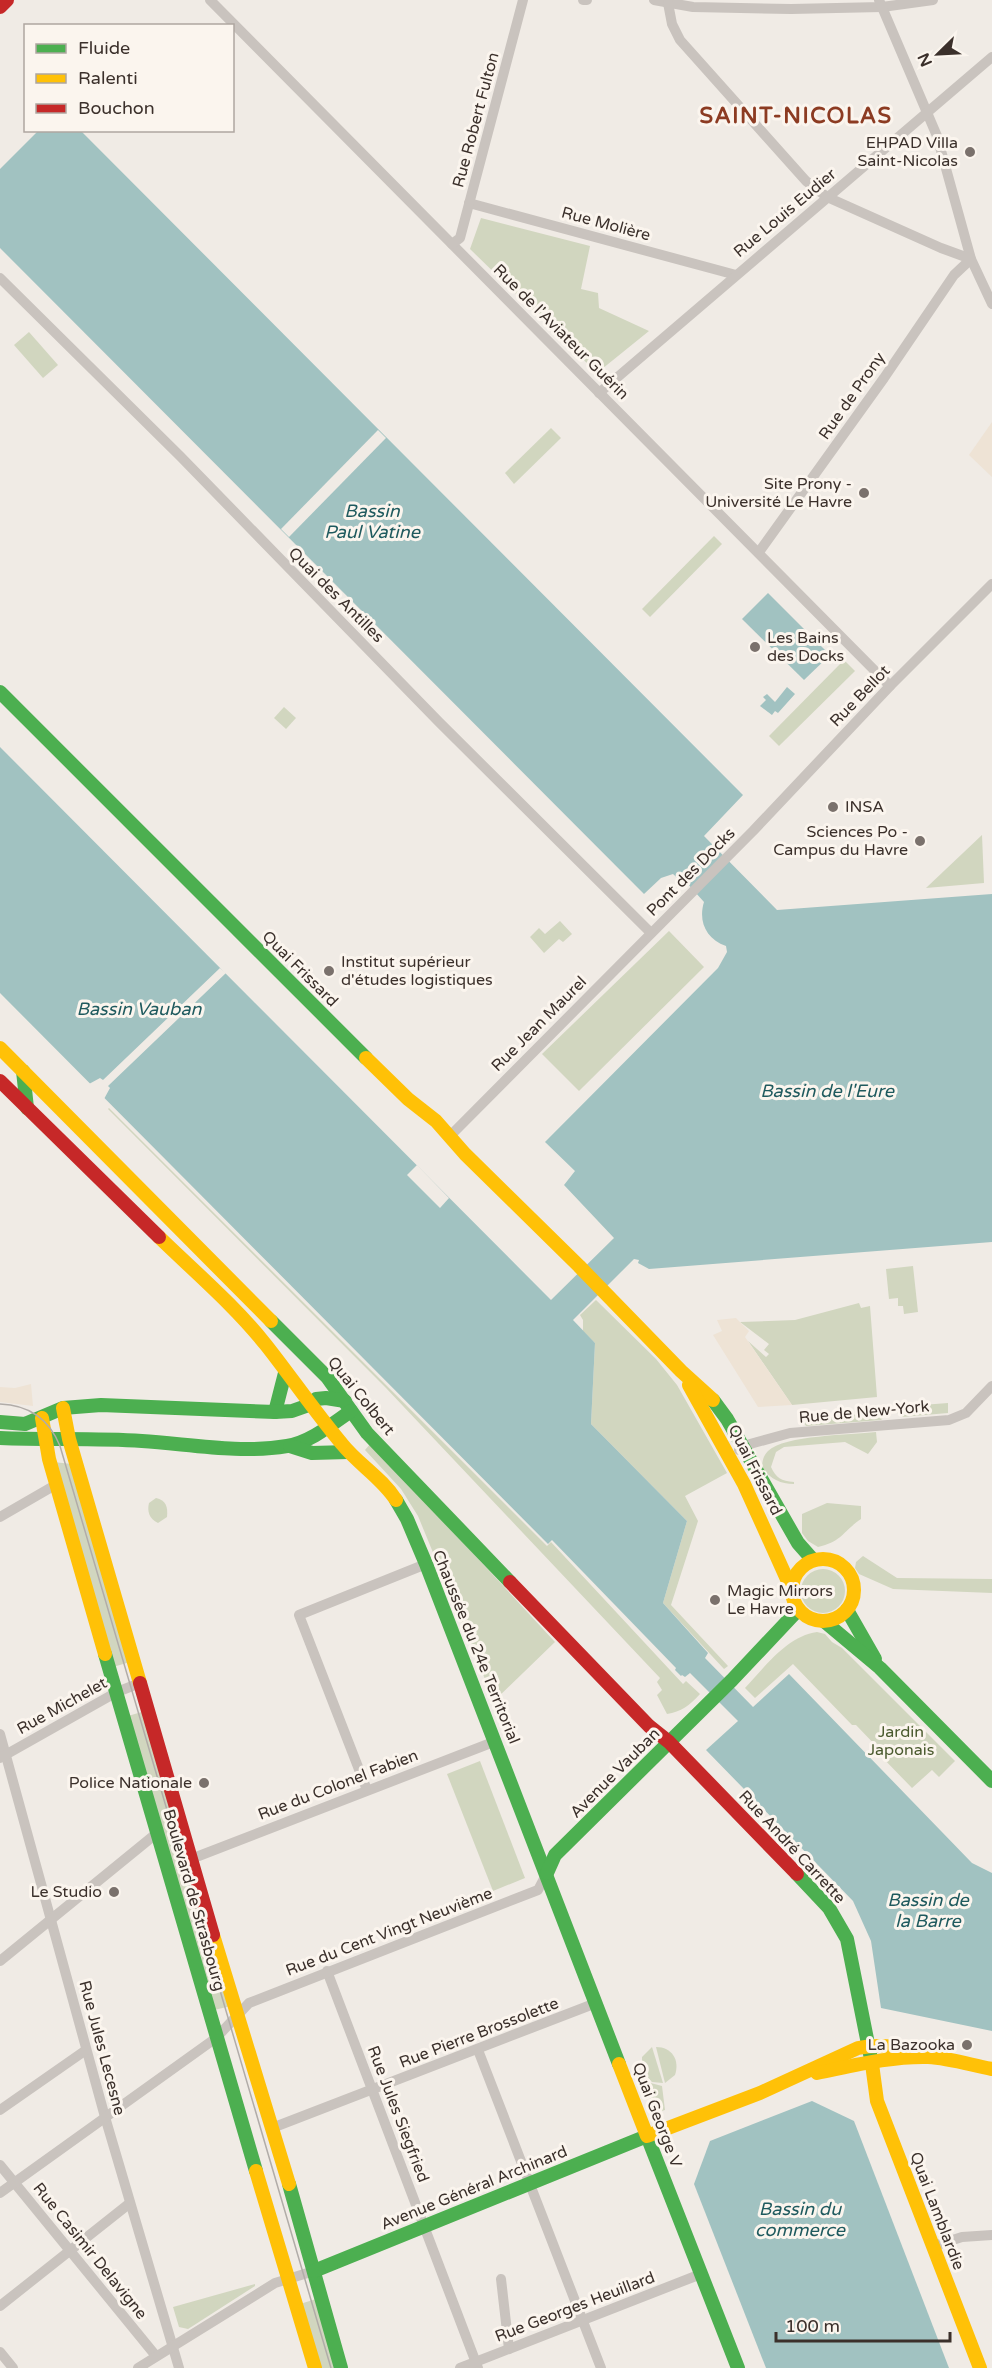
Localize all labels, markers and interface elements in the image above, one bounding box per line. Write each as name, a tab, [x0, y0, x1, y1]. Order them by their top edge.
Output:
legend	[24, 24, 234, 132]
north arrow	[908, 24, 968, 84]
text: Fluide	[78, 37, 130, 59]
street label: Rue Robert Fulton	[448, 50, 504, 190]
text: N	[913, 50, 937, 70]
text: Ralenti	[78, 67, 138, 89]
text: Bouchon	[78, 97, 155, 119]
district label: SAINT-NICOLAS	[699, 103, 893, 129]
place label: EHPAD Villa Saint-Nicolas	[857, 133, 958, 171]
marker: EHPAD Villa Saint-Nicolas	[963, 145, 977, 159]
street label: Rue Louis Eudier	[730, 164, 841, 262]
street label: Rue Molière	[559, 203, 653, 245]
street label: Rue de l'Aviateur Guérin	[489, 260, 633, 404]
street label: Rue de Prony	[815, 348, 890, 444]
place label: Site Prony - Université Le Havre	[705, 474, 852, 512]
marker: Site Prony - Université Le Havre	[857, 486, 871, 500]
water label: Bassin Paul Vatine	[324, 500, 421, 543]
street label: Quai des Antilles	[284, 543, 388, 647]
place label: Les Bains des Docks	[767, 628, 844, 666]
marker: Les Bains des Docks	[748, 640, 762, 654]
street label: Rue Bellot	[826, 661, 894, 731]
place label: INSA	[845, 797, 884, 817]
marker: INSA	[826, 800, 840, 814]
place label: Sciences Po - Campus du Havre	[773, 822, 908, 860]
street label: Pont des Docks	[642, 823, 740, 921]
marker: Sciences Po - Campus du Havre	[913, 834, 927, 848]
street label: Quai Frissard	[258, 927, 342, 1011]
place label: Institut supérieur d'études logistiques	[341, 952, 493, 990]
marker: Institut supérieur d'études logistiques	[322, 964, 336, 978]
street label: Rue Jean Maurel	[487, 972, 591, 1076]
water label: Bassin Vauban	[77, 998, 203, 1020]
water label: Bassin de l'Eure	[760, 1080, 895, 1102]
street label: Quai Colbert	[323, 1353, 399, 1439]
street label: Rue de New-York	[798, 1396, 930, 1428]
street label: Quai Frissard	[724, 1421, 786, 1519]
street label: Chaussée du 24e Territorial	[428, 1547, 524, 1747]
place label: Magic Mirrors Le Havre	[727, 1581, 833, 1619]
marker: Magic Mirrors Le Havre	[708, 1593, 722, 1607]
street label: Rue Michelet	[13, 1673, 111, 1739]
park label: Jardin Japonais	[868, 1722, 934, 1760]
street label: Avenue Vauban	[566, 1724, 664, 1822]
street label: Rue du Colonel Fabien	[255, 1745, 421, 1825]
place label: Police Nationale	[69, 1773, 192, 1793]
marker: Police Nationale	[197, 1776, 211, 1790]
street label: Rue André Carrette	[734, 1786, 850, 1908]
street label: Boulevard de Strasbourg	[158, 1807, 230, 1993]
place label: Le Studio	[30, 1882, 102, 1902]
street label: Rue du Cent Vingt Neuvième	[283, 1883, 495, 1981]
marker: Le Studio	[107, 1885, 121, 1899]
water label: Bassin de la Barre	[887, 1889, 970, 1932]
street label: Rue Jules Lecesne	[74, 1978, 130, 2118]
street label: Rue Pierre Brossolette	[396, 1993, 562, 2073]
place label: La Bazooka	[868, 2035, 955, 2055]
marker: La Bazooka	[960, 2038, 974, 2052]
street label: Rue Jules Siegfried	[363, 2043, 433, 2185]
street label: Quai George V	[628, 2060, 686, 2170]
street label: Avenue Général Archinard	[378, 2141, 570, 2235]
street label: Quai Lamblardie	[905, 2149, 969, 2273]
street label: Rue Casimir Delavigne	[29, 2179, 151, 2323]
water label: Bassin du commerce	[755, 2198, 846, 2241]
street label: Rue Georges Heuillard	[492, 2267, 658, 2347]
scale bar	[776, 2305, 950, 2343]
text: 100 m	[785, 2315, 840, 2337]

